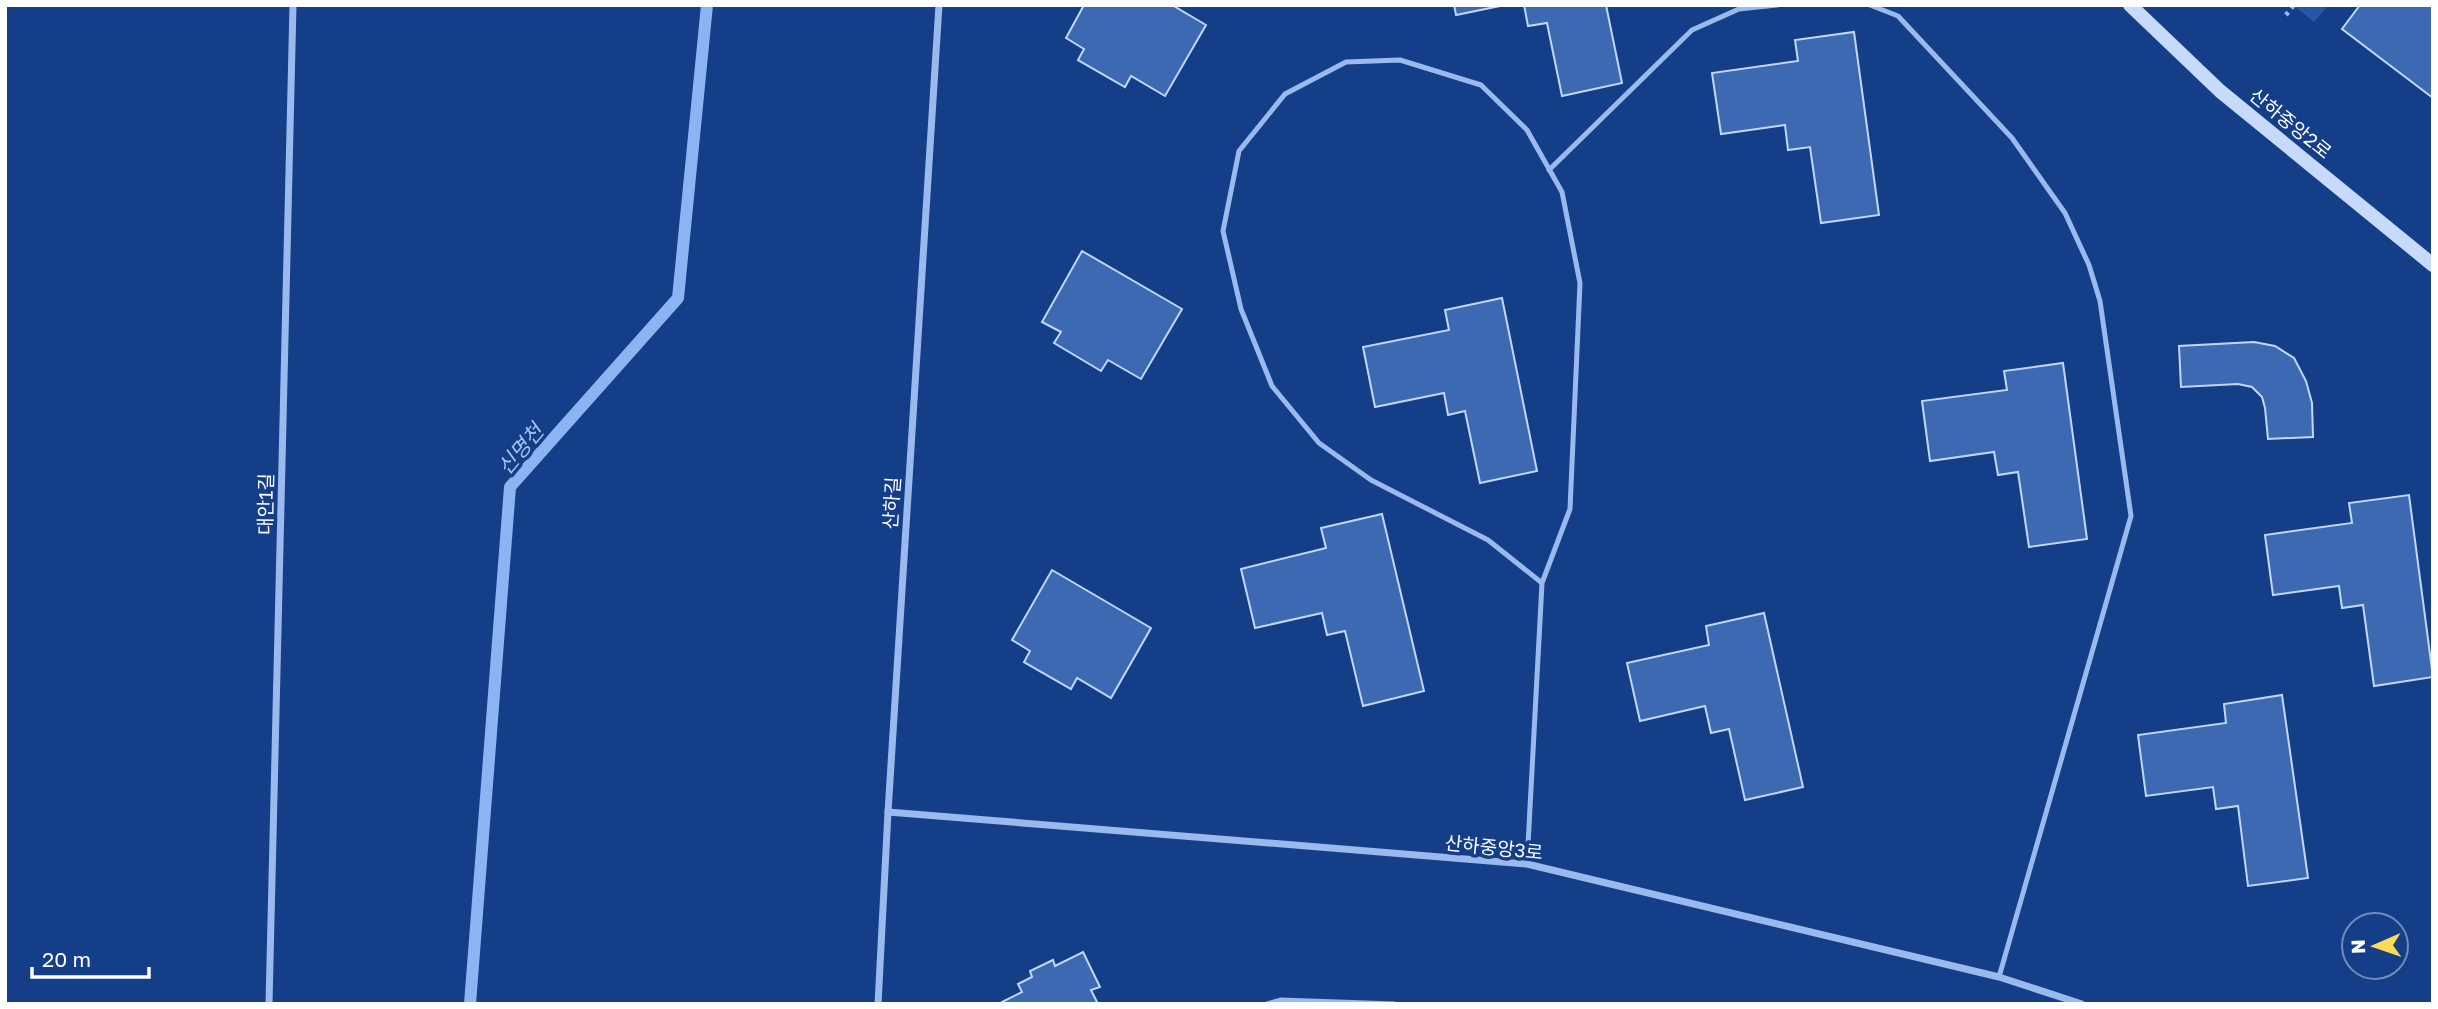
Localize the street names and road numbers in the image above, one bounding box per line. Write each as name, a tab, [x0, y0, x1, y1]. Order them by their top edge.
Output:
street label: 산하중앙2로	[2246, 83, 2336, 163]
street label: 대안1길	[253, 473, 277, 535]
street label: 산하길	[878, 476, 904, 530]
street label: 산하중앙3로	[1444, 830, 1544, 864]

